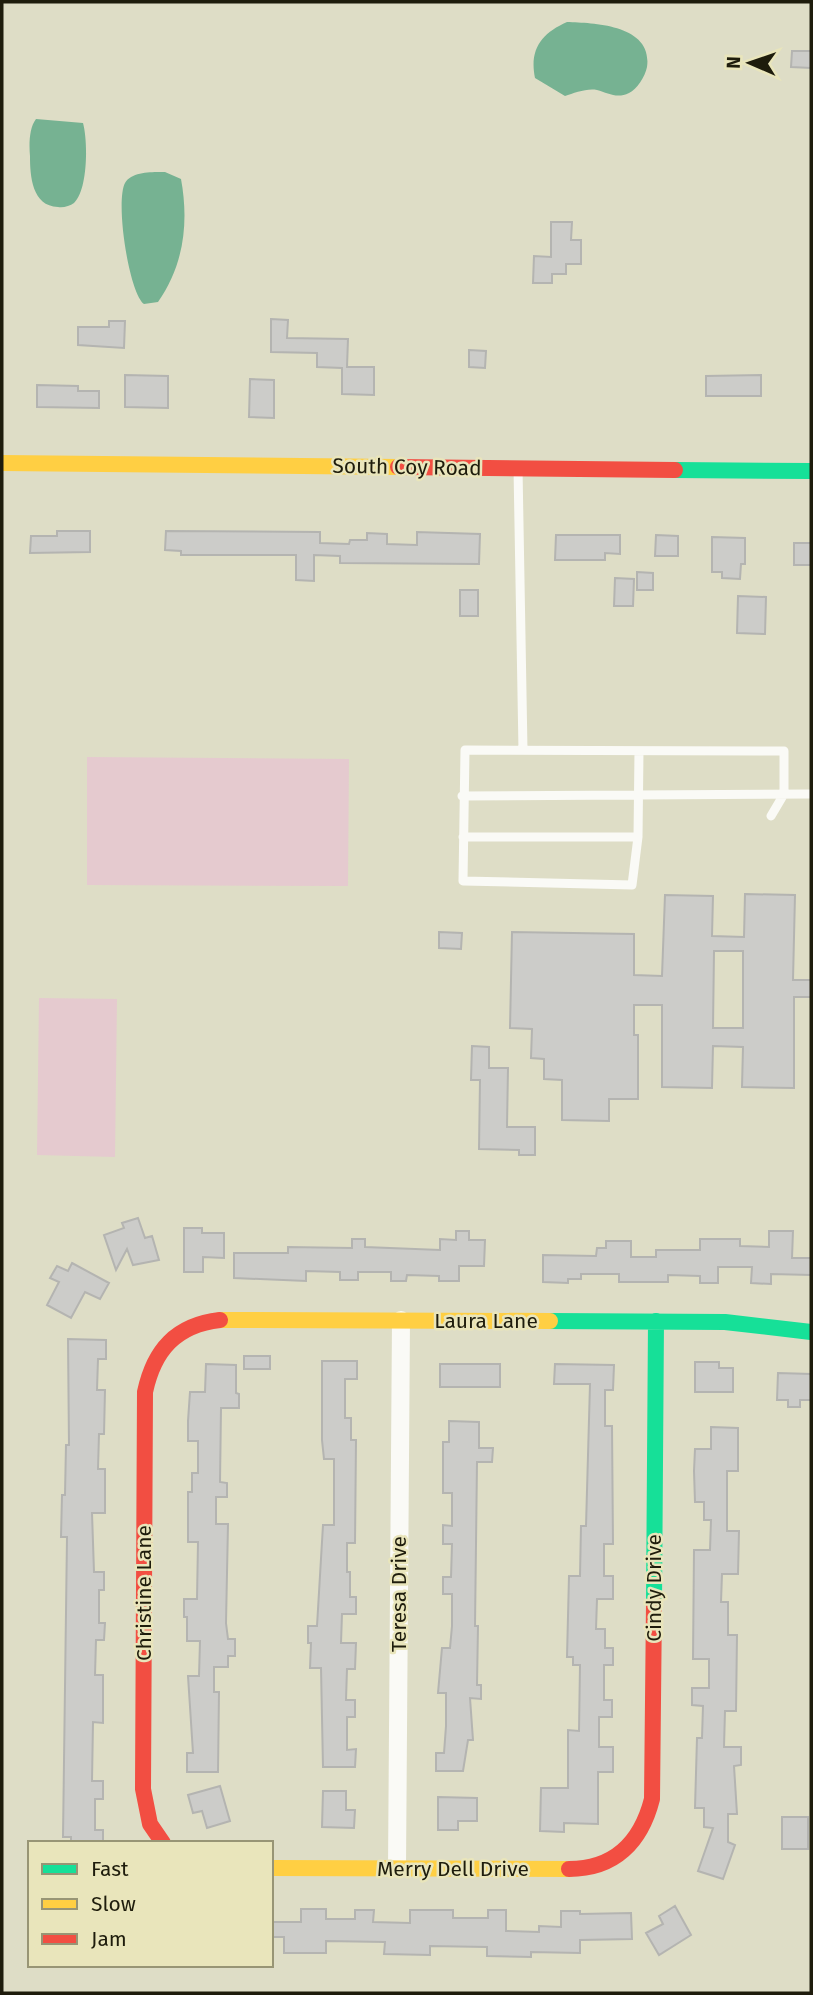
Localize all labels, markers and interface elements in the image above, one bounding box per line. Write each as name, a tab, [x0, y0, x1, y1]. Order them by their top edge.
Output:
north arrow	[715, 28, 785, 98]
text: N	[722, 56, 745, 69]
street label: South Coy Road	[332, 453, 482, 481]
street label: Laura Lane	[434, 1308, 538, 1334]
street label: Christine Lane	[131, 1525, 157, 1661]
street label: Cindy Drive	[641, 1534, 667, 1642]
street label: Teresa Drive	[386, 1536, 412, 1652]
legend	[28, 1841, 273, 1967]
text: Fast	[91, 1856, 129, 1882]
street label: Merry Dell Drive	[377, 1856, 529, 1882]
text: Slow	[91, 1891, 136, 1917]
text: Jam	[91, 1926, 127, 1952]

